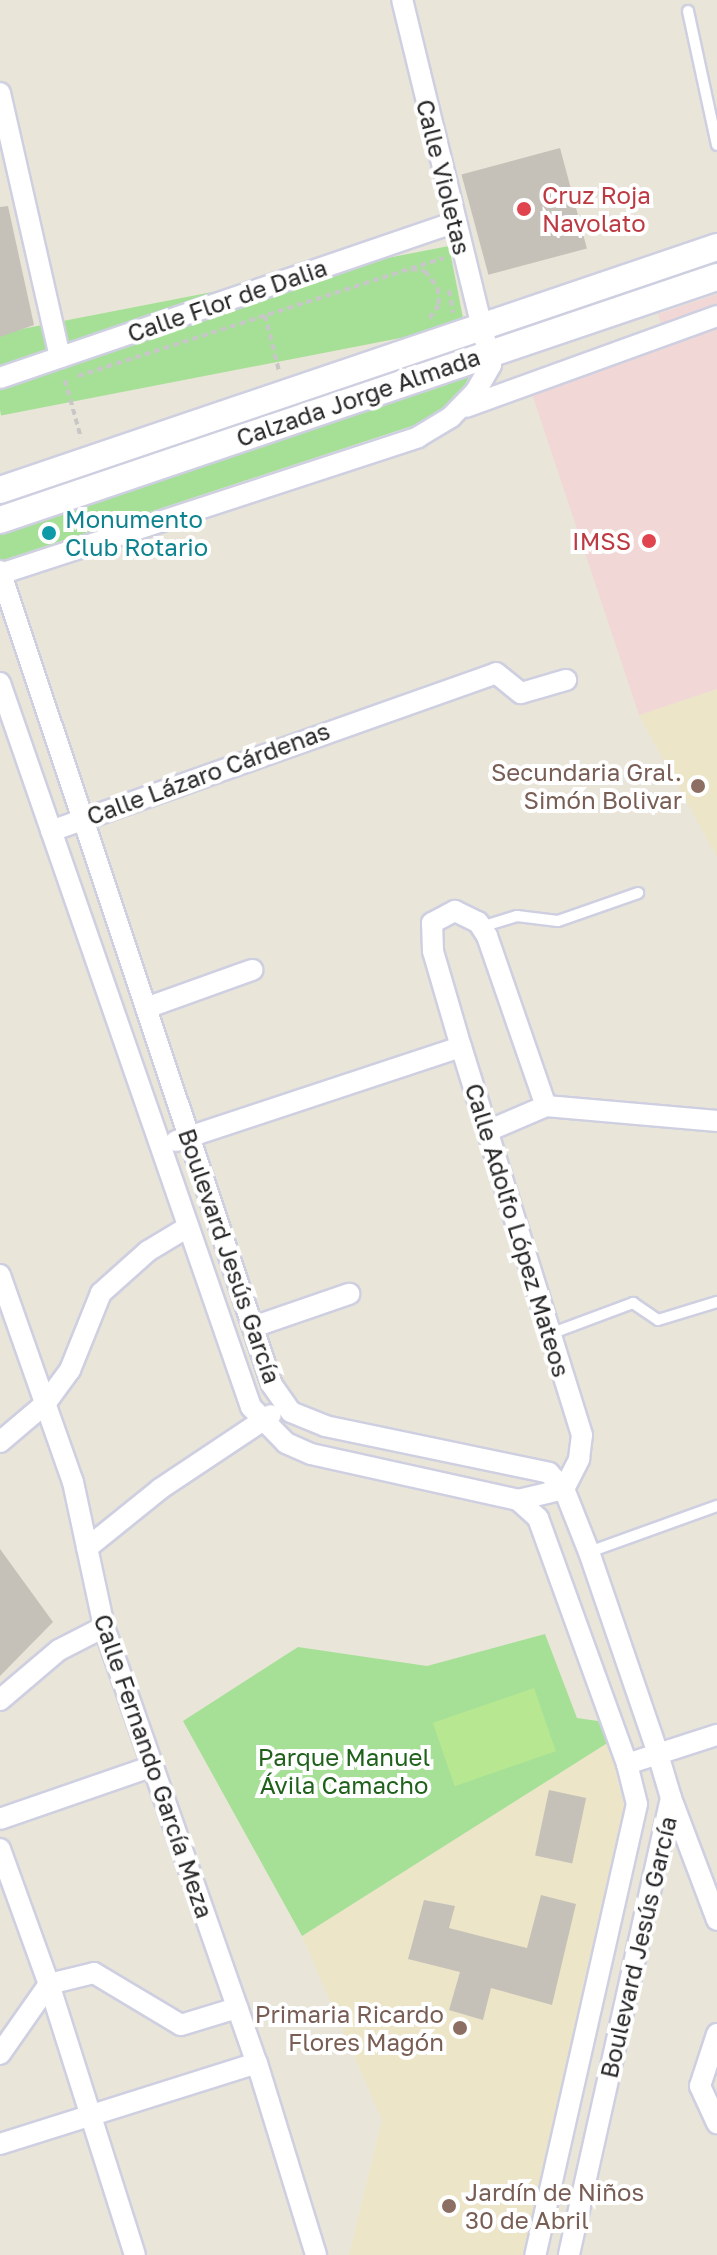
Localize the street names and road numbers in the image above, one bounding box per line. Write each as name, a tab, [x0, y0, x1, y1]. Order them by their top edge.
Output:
street label: Calle Violetas	[411, 96, 477, 258]
street label: Calle Flor de Dalia	[123, 252, 331, 348]
street label: Calzada Jorge Almada	[232, 342, 484, 452]
street label: Calle Lázaro Cárdenas	[83, 716, 333, 830]
street label: Calle Adolfo López Mateos	[460, 1080, 576, 1380]
street label: Boulevard Jesús García	[173, 1125, 287, 1387]
street label: Calle Fernando García Meza	[88, 1610, 220, 1922]
street label: Boulevard Jesús García	[594, 1813, 682, 2081]

